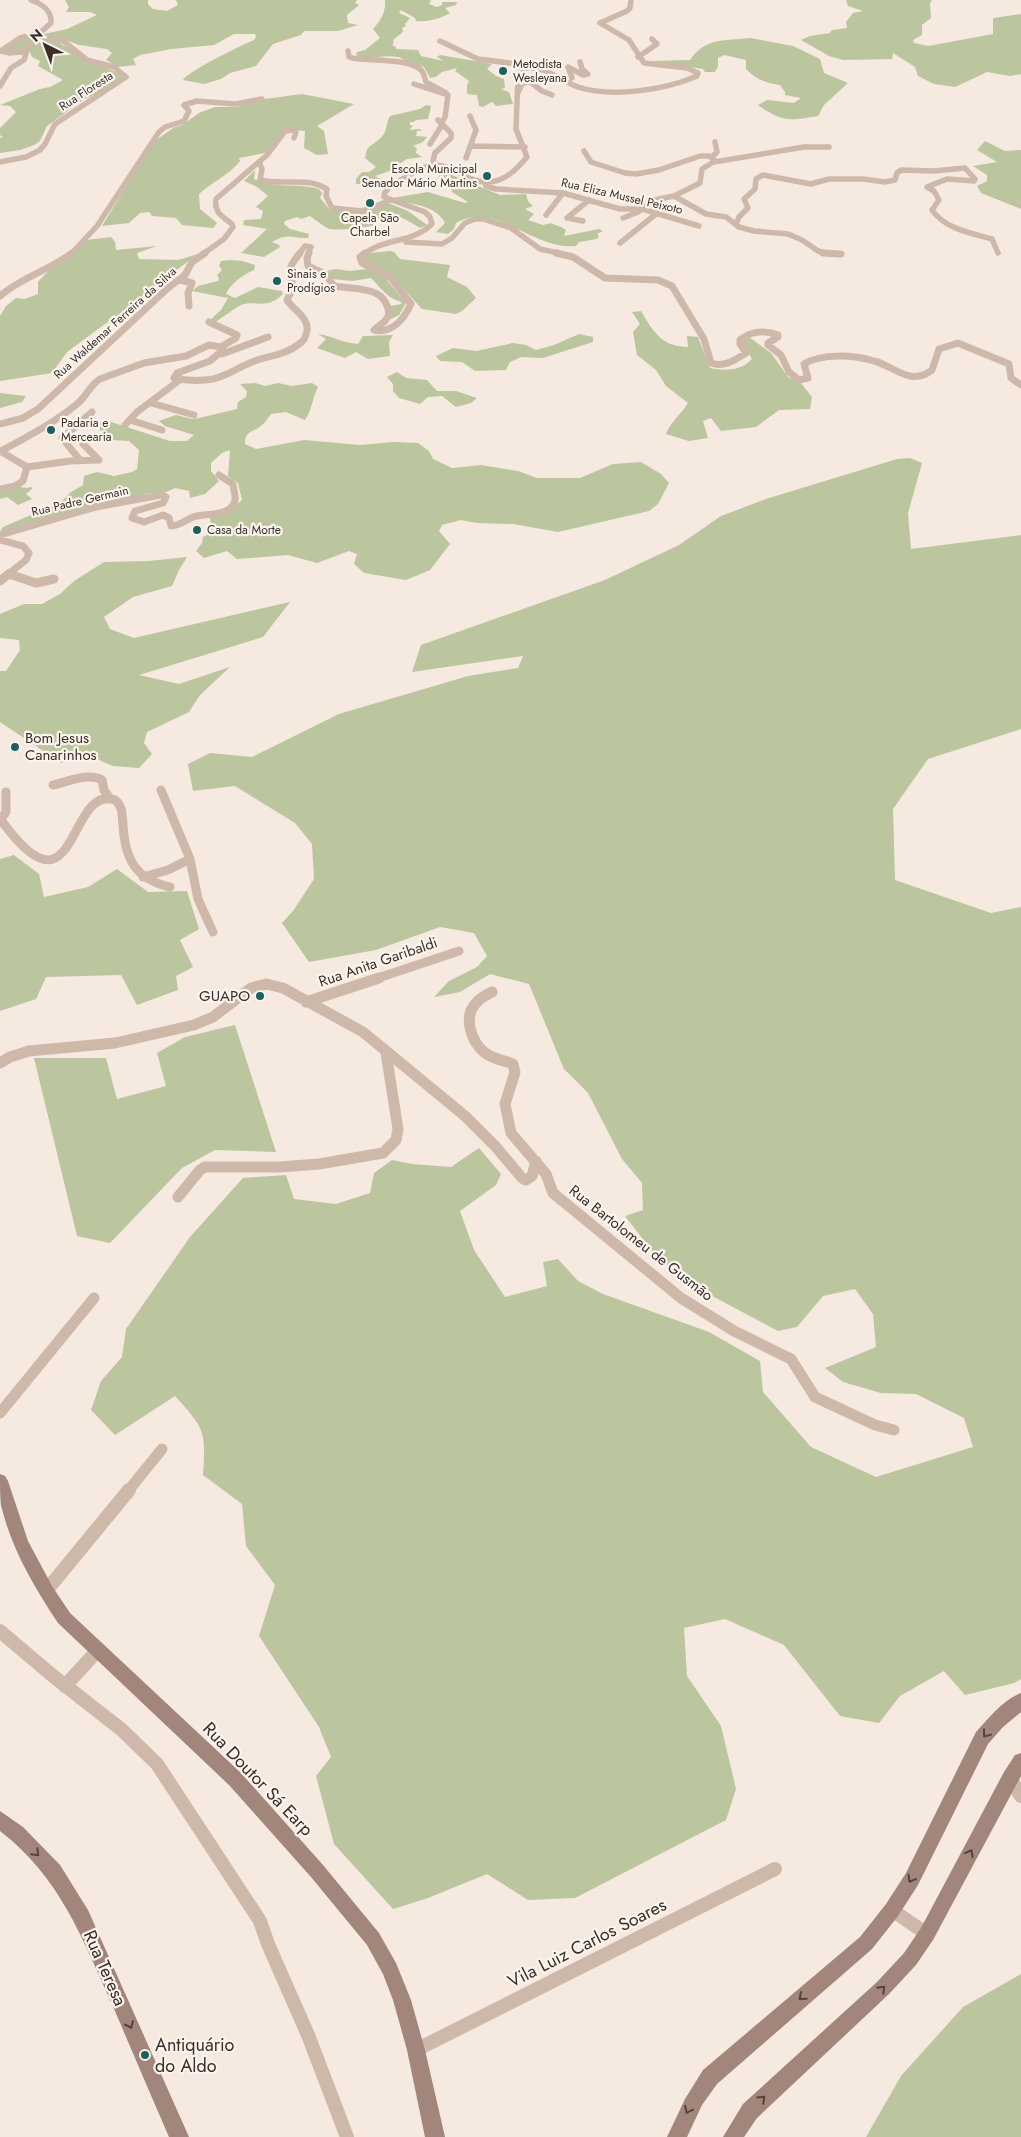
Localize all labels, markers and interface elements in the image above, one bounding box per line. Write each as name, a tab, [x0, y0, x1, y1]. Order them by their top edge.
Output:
north arrow	[20, 20, 70, 70]
text: N	[25, 24, 47, 46]
place label: Metodista Wesleyana	[513, 55, 567, 87]
marker: Metodista Wesleyana	[497, 65, 509, 77]
street label: Rua Floresta	[55, 67, 117, 115]
place label: Escola Municipal Senador Mário Martins	[361, 160, 477, 192]
marker: Escola Municipal Senador Mário Martins	[481, 170, 493, 182]
street label: Rua Eliza Mussel Peixoto	[559, 173, 685, 219]
marker: Capela São Charbel	[364, 197, 376, 209]
place label: Capela São Charbel	[341, 209, 399, 241]
street label: Rua Waldemar Ferreira da Silva	[50, 263, 181, 383]
place label: Sinais e Prodígios	[287, 265, 335, 297]
marker: Sinais e Prodígios	[271, 275, 283, 287]
place label: Padaria e Mercearia	[61, 414, 112, 446]
marker: Padaria e Mercearia	[45, 424, 57, 436]
street label: Rua Padre Germain	[30, 481, 130, 521]
place label: Casa da Morte	[207, 521, 281, 539]
marker: Casa da Morte	[191, 524, 203, 536]
place label: Bom Jesus Canarinhos	[25, 727, 97, 766]
marker: Bom Jesus Canarinhos	[9, 741, 21, 753]
street label: Rua Anita Garibaldi	[316, 931, 440, 993]
place label: GUAPO	[199, 985, 250, 1007]
marker: GUAPO	[254, 990, 266, 1002]
street label: Rua Bartolomeu de Gusmão	[564, 1180, 718, 1306]
street label: Rua Doutor Sá Earp	[197, 1716, 319, 1842]
one-way arrow	[983, 1729, 992, 1738]
one-way arrow	[30, 1847, 39, 1856]
one-way arrow	[964, 1850, 974, 1859]
one-way arrow	[908, 1873, 918, 1882]
street label: Vila Luiz Carlos Soares	[503, 1892, 671, 1994]
street label: Rua Teresa	[77, 1926, 133, 2010]
one-way arrow	[876, 1985, 885, 1994]
one-way arrow	[799, 1991, 808, 2000]
one-way arrow	[123, 2020, 134, 2029]
place label: Antiquário do Aldo	[155, 2032, 235, 2079]
marker: Antiquário do Aldo	[139, 2049, 151, 2061]
one-way arrow	[757, 2096, 766, 2105]
one-way arrow	[684, 2105, 694, 2114]

